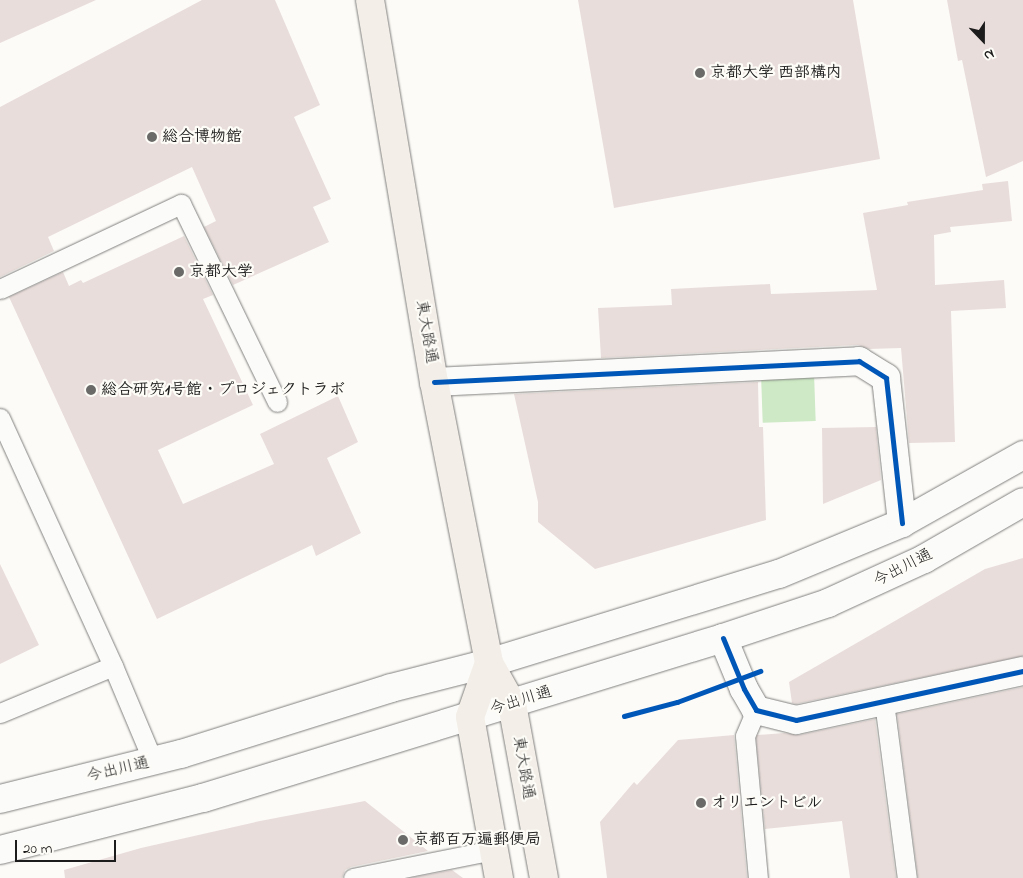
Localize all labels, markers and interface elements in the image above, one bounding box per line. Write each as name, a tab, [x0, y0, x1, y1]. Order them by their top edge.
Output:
north arrow	[958, 15, 1008, 65]
text: N	[980, 43, 997, 66]
place label: 京都大学 西部構内	[710, 63, 842, 83]
marker: 京都大学 西部構内	[694, 67, 706, 79]
place label: 総合博物館	[162, 127, 242, 147]
marker: 総合博物館	[146, 131, 158, 143]
place label: 京都大学	[189, 262, 253, 282]
marker: 京都大学	[173, 266, 185, 278]
street label: 東大路通	[411, 299, 441, 365]
place label: 総合研究1号館・プロジェクトラボ	[101, 380, 346, 400]
marker: 総合研究1号館・プロジェクトラボ	[85, 384, 97, 396]
street label: 今出川通	[870, 545, 936, 591]
street label: 今出川通	[488, 682, 554, 720]
street label: 東大路通	[508, 735, 538, 801]
street label: 今出川通	[85, 753, 151, 787]
place label: オリエントビル	[711, 793, 823, 813]
marker: オリエントビル	[695, 797, 707, 809]
scale bar	[18, 830, 119, 862]
place label: 京都百万遍郵便局	[413, 830, 541, 850]
marker: 京都百万遍郵便局	[397, 834, 409, 846]
text: 20 m	[23, 838, 52, 860]

